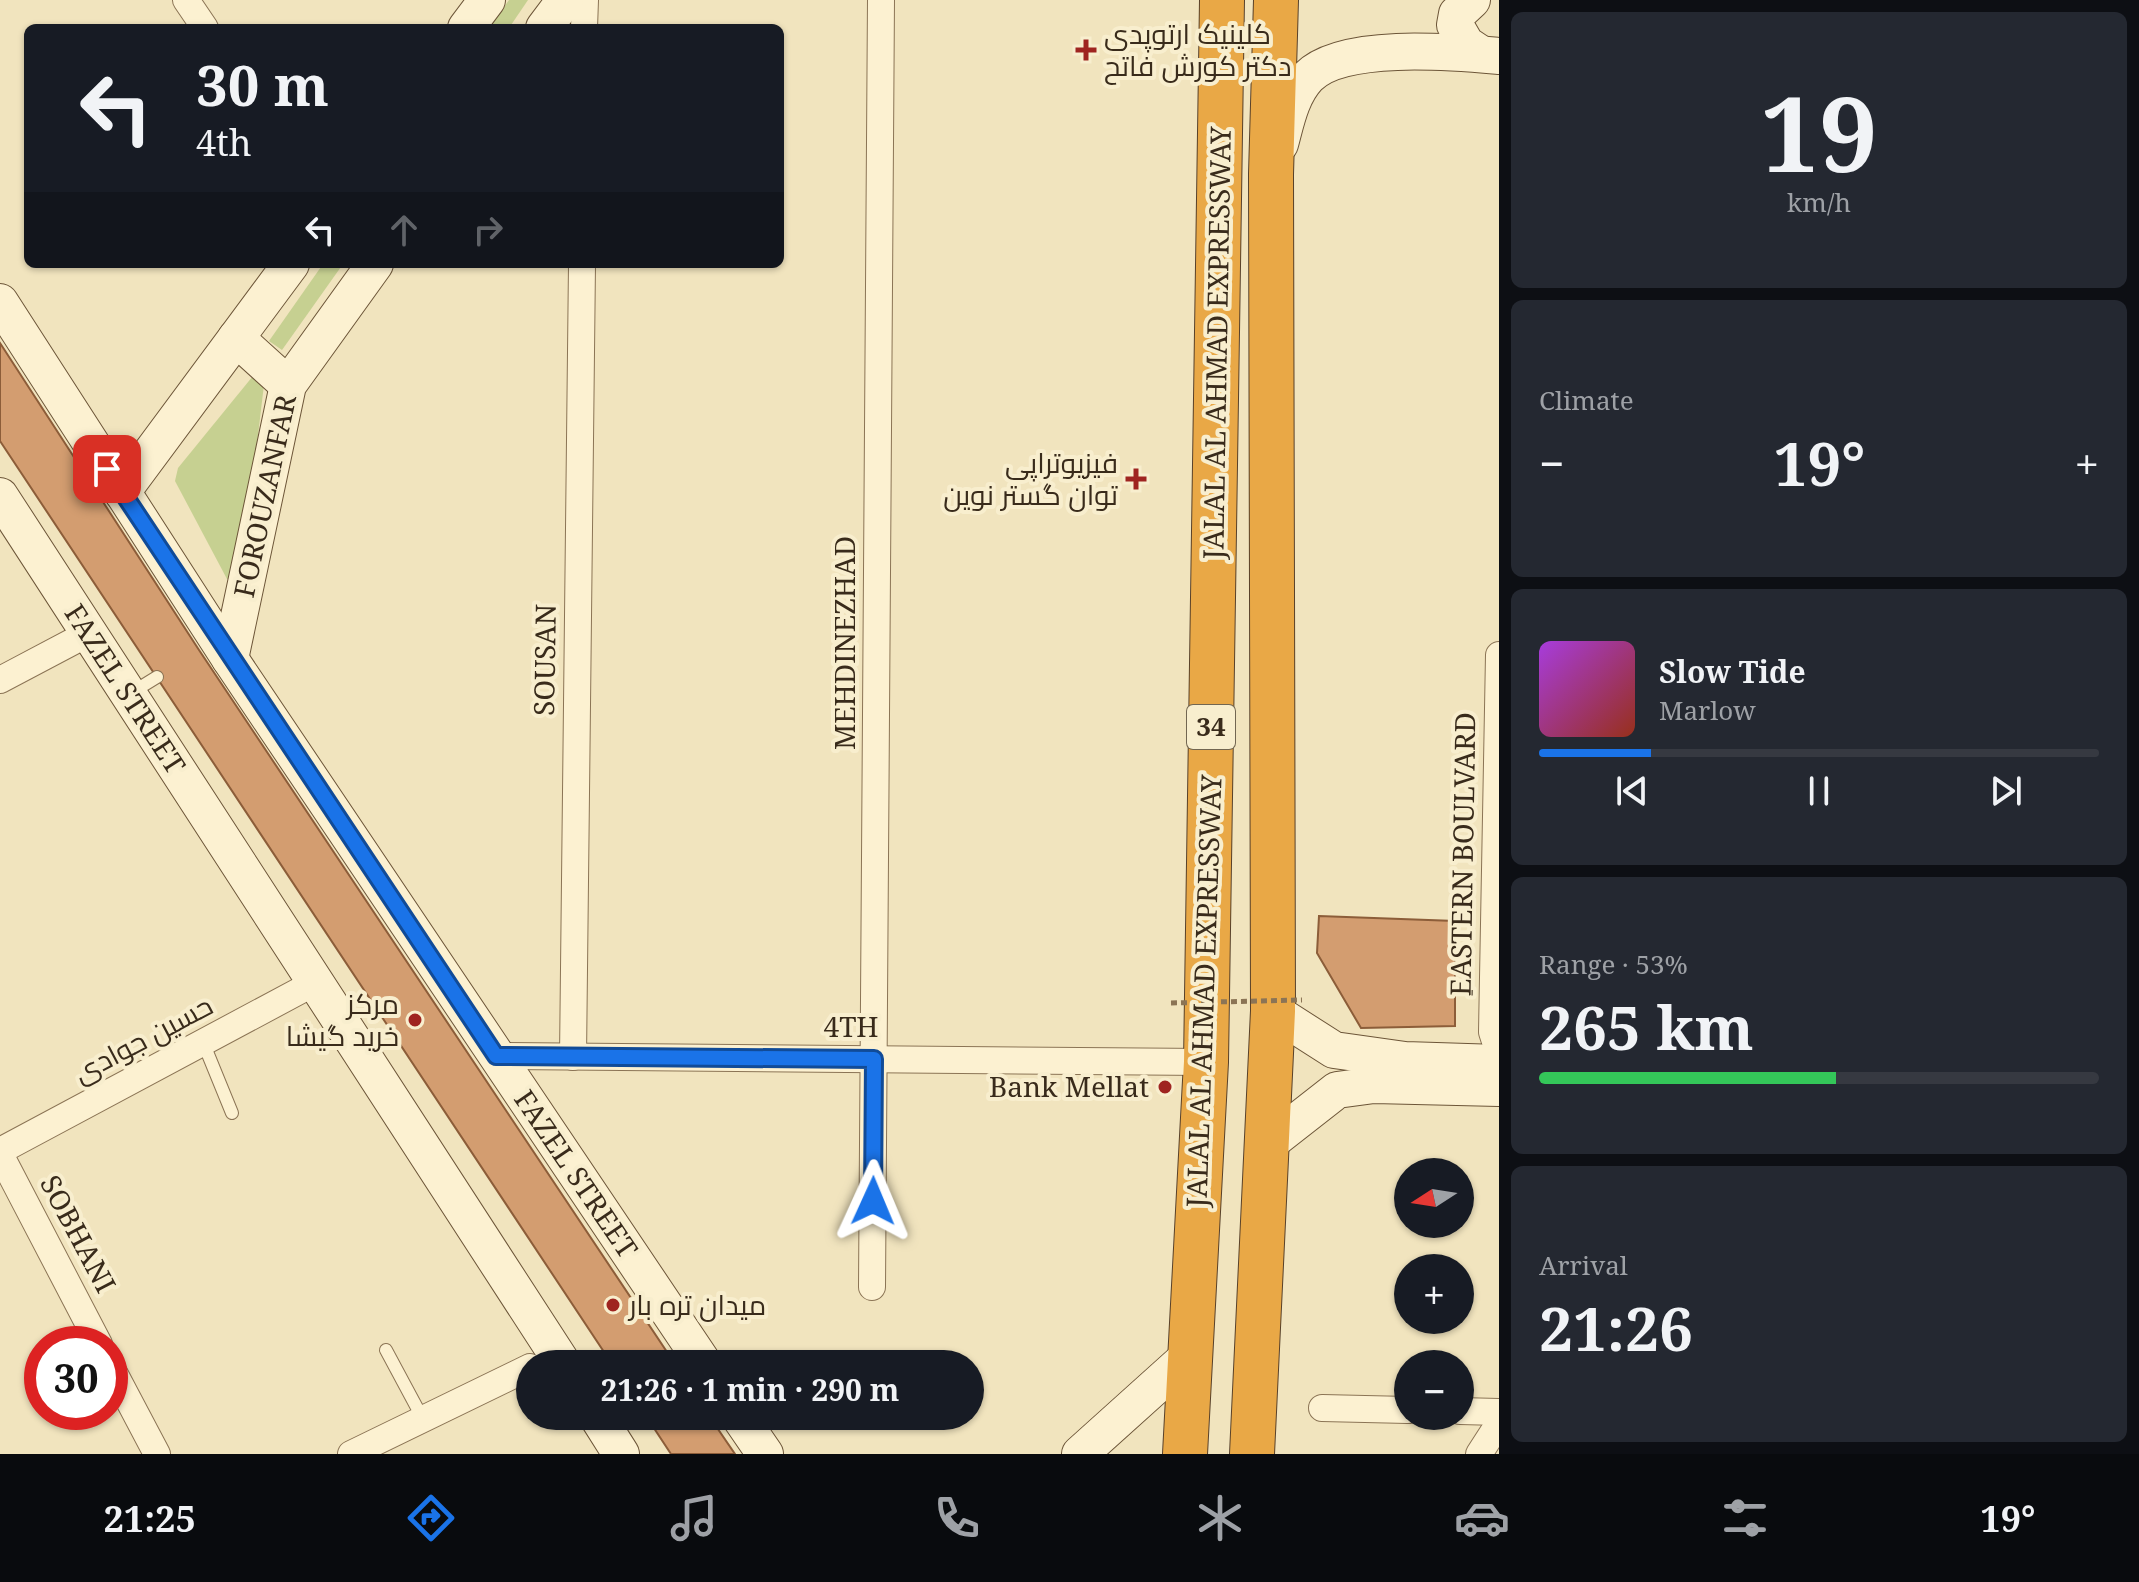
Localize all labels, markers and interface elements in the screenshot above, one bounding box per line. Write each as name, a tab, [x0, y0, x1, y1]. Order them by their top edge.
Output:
place label: کلینیک ارتوپدی دکتر کورش فاتح	[1104, 14, 1292, 85]
marker: کلینیک ارتوپدی دکتر کورش فاتح	[1075, 39, 1097, 61]
text: 30 m	[196, 46, 329, 122]
icon: left	[64, 56, 168, 160]
text: 19	[1760, 61, 1878, 202]
text: 4th	[196, 118, 252, 167]
street label: JALAL AL AHMAD EXPRESSWAY	[1193, 126, 1239, 561]
text: km/h	[1787, 184, 1851, 220]
icon: left	[298, 208, 342, 252]
icon: ahead	[382, 208, 426, 252]
icon: right	[466, 208, 510, 252]
text: Climate	[1539, 382, 1634, 418]
street label: FOROUZANFAR	[224, 390, 304, 601]
text: 19°	[1774, 422, 1865, 504]
text: −	[1539, 433, 1564, 493]
text: +	[2074, 433, 2099, 493]
pin	[73, 435, 141, 503]
place label: فیزیوتراپی توان گستر نوین	[943, 443, 1119, 513]
icon: arrive	[85, 447, 129, 491]
marker: فیزیوتراپی توان گستر نوین	[1125, 468, 1147, 490]
street label: MEHDINEZHAD	[825, 536, 863, 750]
street label: FAZEL STREET	[57, 596, 195, 781]
street label: SOUSAN	[524, 604, 564, 716]
text: Slow Tide	[1659, 651, 1806, 692]
text: Marlow	[1659, 692, 1756, 728]
road number: 34	[1187, 705, 1235, 749]
street label: ٍEASTERN BOULVARD	[1441, 712, 1483, 996]
icon: previous	[1610, 769, 1654, 813]
icon: pause	[1797, 769, 1841, 813]
icon: next	[1984, 769, 2028, 813]
street label: JALAL AL AHMAD EXPRESSWAY	[1176, 773, 1230, 1209]
text: Range · 53%	[1539, 946, 1688, 982]
place label: مرکز خرید گیشا	[286, 984, 399, 1054]
street label: حسین جوادی	[66, 986, 219, 1091]
text: 265 km	[1539, 986, 1754, 1068]
street label: 4TH	[823, 1007, 879, 1045]
marker: مرکز خرید گیشا	[406, 1011, 424, 1029]
place label: Bank Mellat	[989, 1067, 1149, 1105]
marker: Bank Mellat	[1156, 1078, 1174, 1096]
street label: FAZEL STREET	[506, 1082, 647, 1265]
north arrow	[1394, 1158, 1474, 1238]
map controls	[1394, 1158, 1474, 1430]
position arrow	[831, 1159, 915, 1243]
street label: SOBHANI	[32, 1168, 126, 1299]
text: Arrival	[1539, 1247, 1628, 1283]
button: +	[1394, 1254, 1474, 1334]
place label: میدان تره بار	[627, 1285, 766, 1323]
text: 21:26	[1539, 1287, 1693, 1369]
marker: میدان تره بار	[604, 1296, 622, 1314]
speed limit sign: 30	[24, 1326, 128, 1430]
button: −	[1394, 1350, 1474, 1430]
text: 21:26 · 1 min · 290 m	[601, 1369, 899, 1410]
icon: directions	[403, 1490, 459, 1546]
icon: music	[666, 1490, 722, 1546]
icon: phone	[929, 1490, 985, 1546]
icon: climate	[1192, 1490, 1248, 1546]
icon: car	[1454, 1490, 1510, 1546]
icon: filters	[1717, 1490, 1773, 1546]
text: 21:25	[103, 1494, 196, 1543]
text: 19°	[1980, 1494, 2035, 1543]

